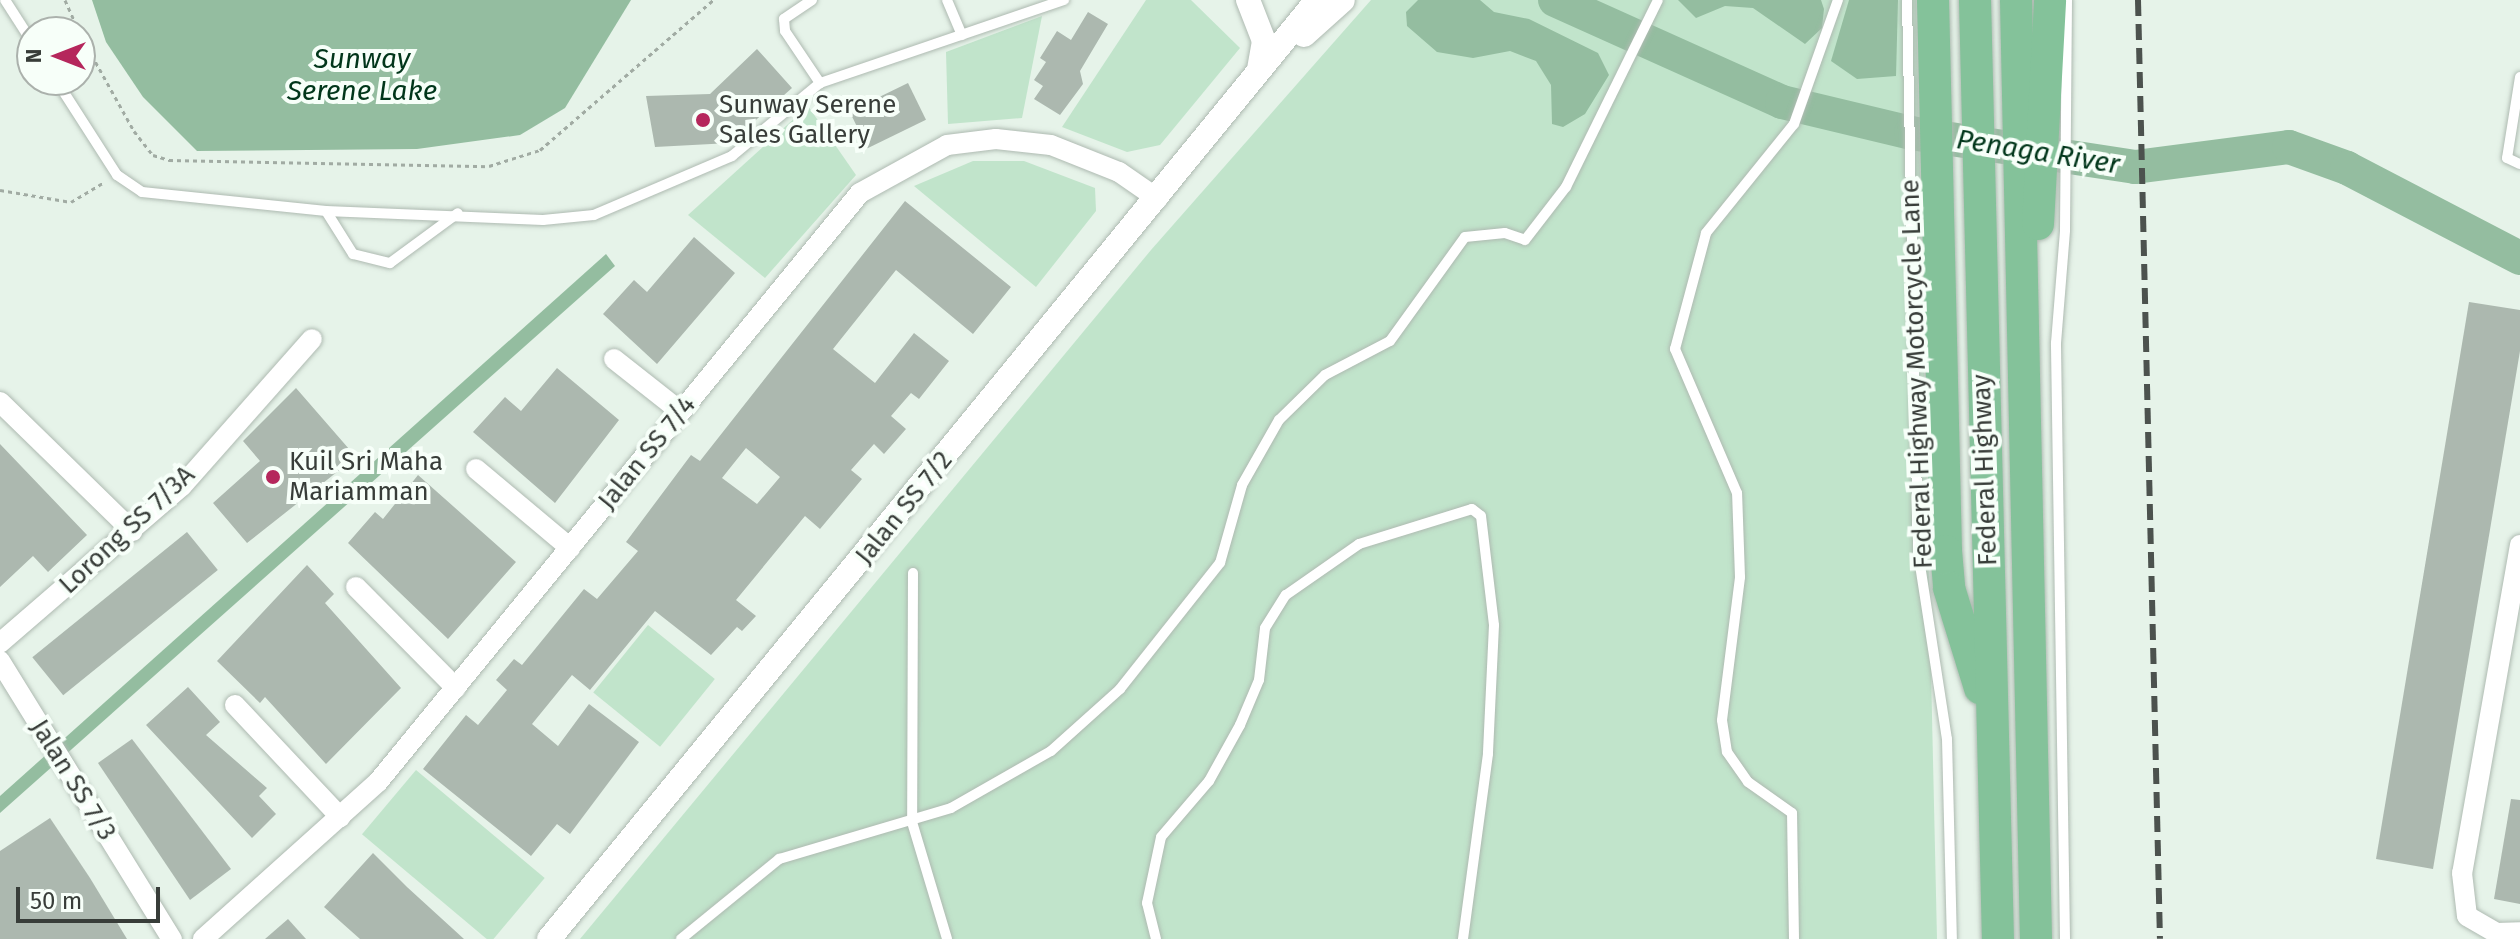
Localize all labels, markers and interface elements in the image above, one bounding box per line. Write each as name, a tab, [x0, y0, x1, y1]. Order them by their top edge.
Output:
north arrow	[16, 16, 96, 96]
water label: Sunway Serene Lake	[287, 42, 437, 108]
text: N	[20, 49, 47, 63]
place label: Sunway Serene Sales Gallery	[719, 89, 896, 150]
marker: Sunway Serene Sales Gallery	[694, 111, 712, 129]
water label: Penaga River	[1954, 123, 2122, 181]
street label: Federal Highway Motorcycle Lane	[1895, 179, 1939, 569]
street label: Federal Highway	[1966, 374, 2004, 566]
street label: Jalan SS 7/4	[592, 390, 702, 516]
street label: Jalan SS 7/2	[849, 445, 959, 571]
place label: Kuil Sri Maha Mariamman	[289, 446, 443, 508]
street label: Lorong SS 7/3A	[53, 459, 201, 601]
marker: Kuil Sri Maha Mariamman	[264, 468, 282, 486]
street label: Jalan SS 7/3	[24, 714, 122, 846]
scale bar	[20, 871, 164, 921]
text: 50 m	[30, 887, 82, 915]

